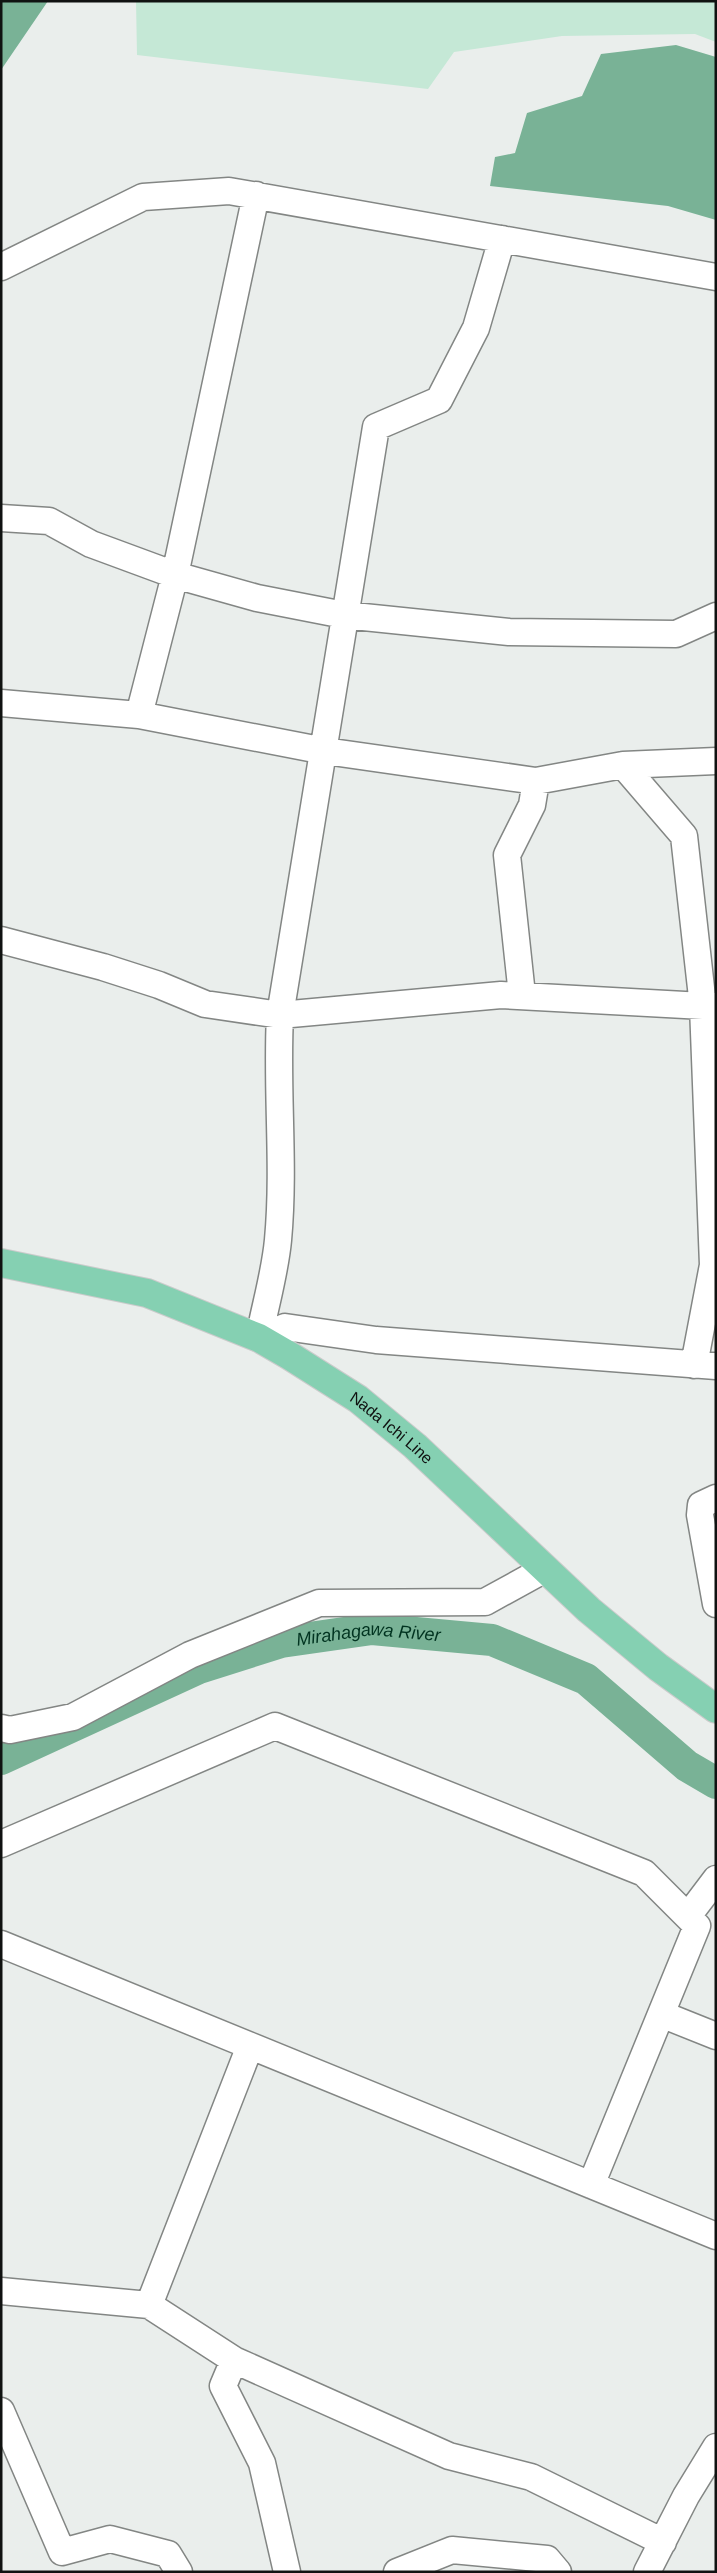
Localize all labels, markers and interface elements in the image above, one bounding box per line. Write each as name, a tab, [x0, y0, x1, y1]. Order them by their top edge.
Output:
street label: Nada Ichi Line	[347, 1388, 436, 1467]
water label: Mirahagawa River	[295, 1619, 442, 1650]

